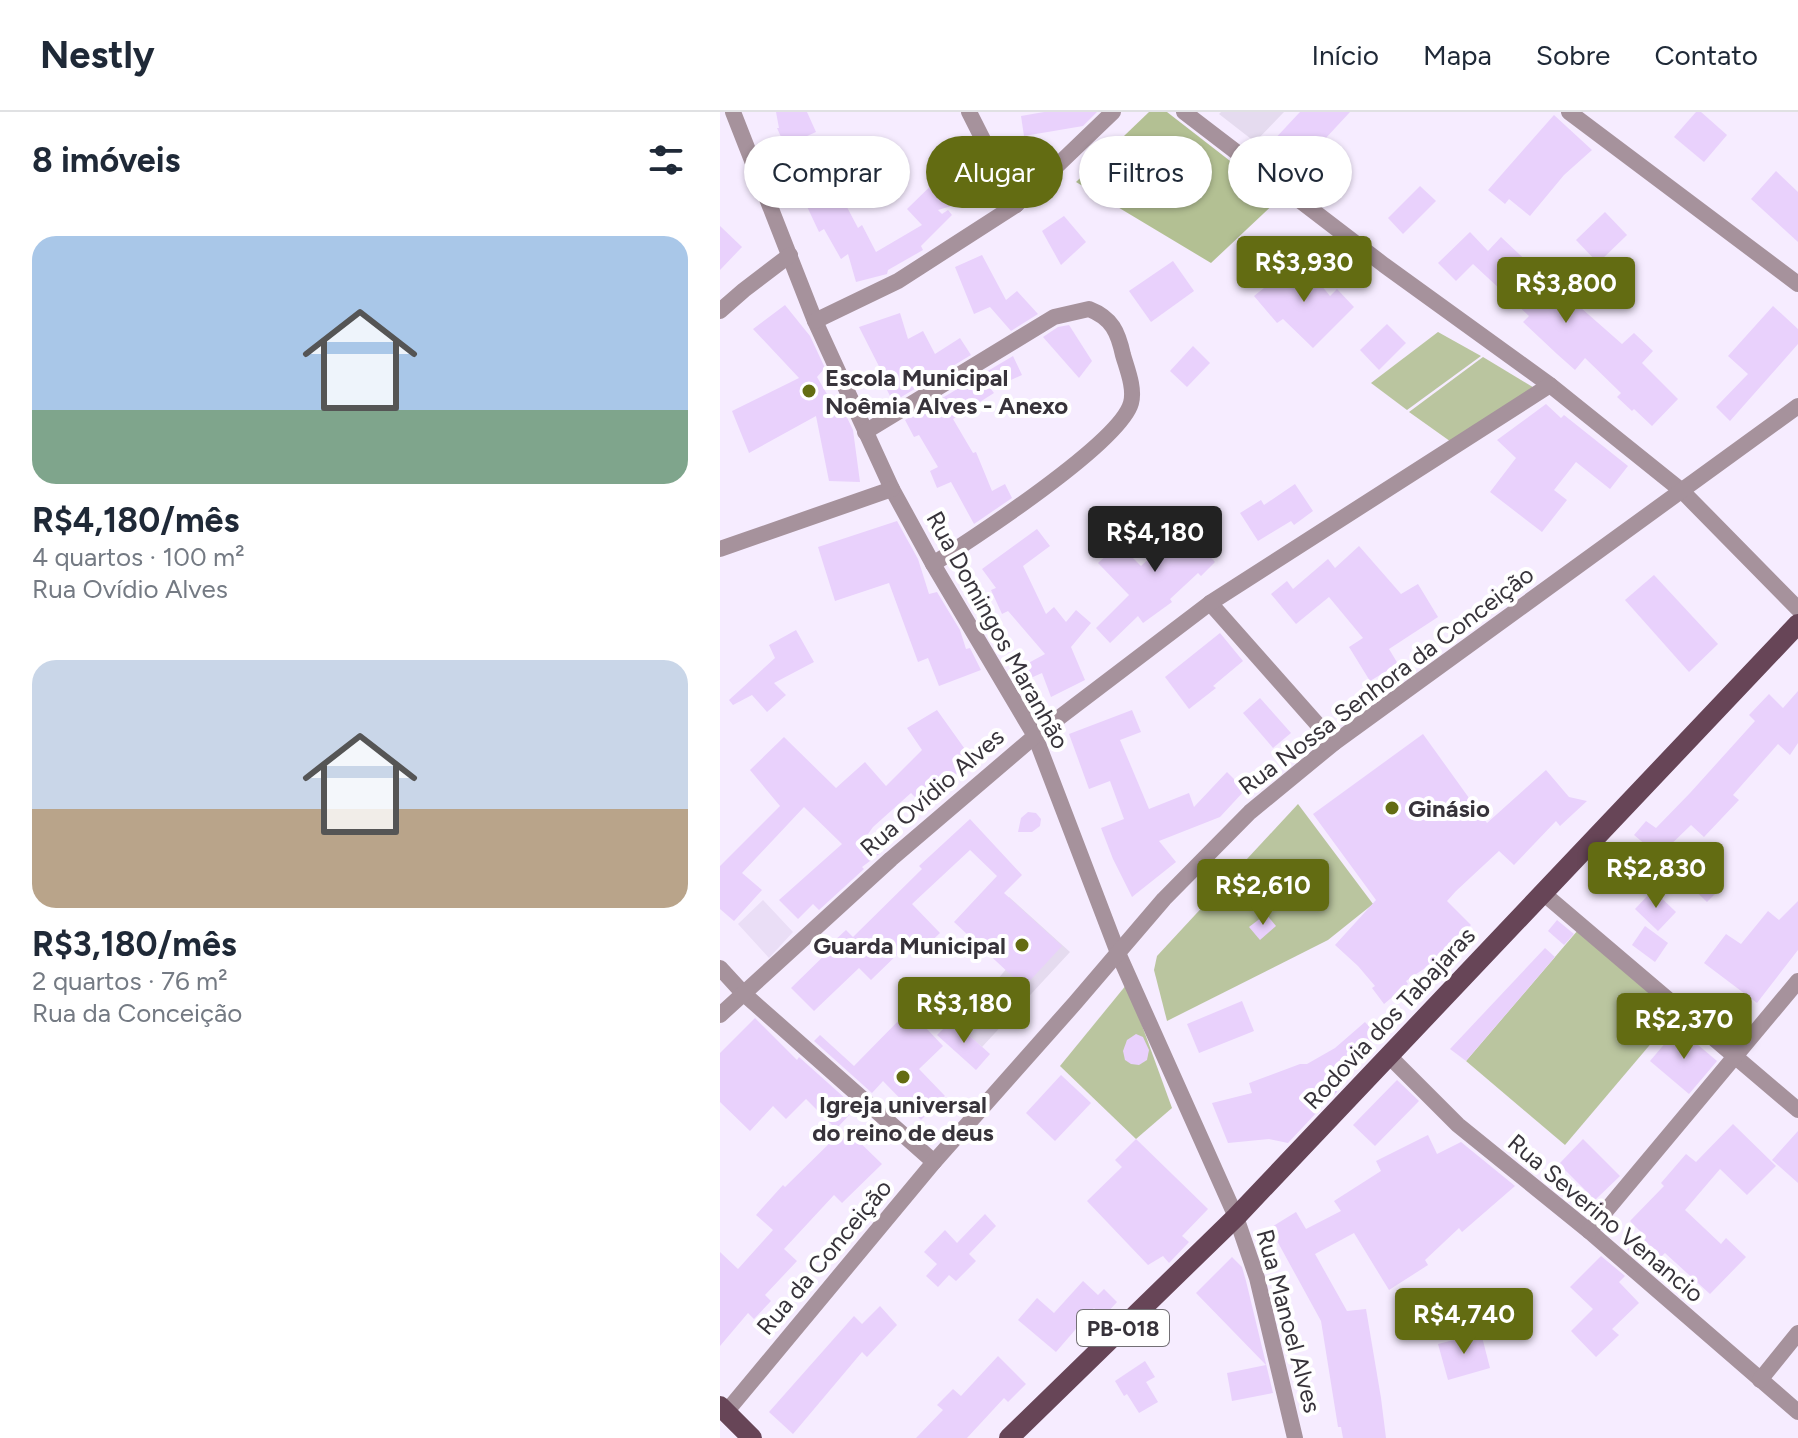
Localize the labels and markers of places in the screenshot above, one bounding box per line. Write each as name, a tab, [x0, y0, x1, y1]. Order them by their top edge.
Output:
pin: R$3,930	[1230, 236, 1378, 304]
pin: R$3,800	[1492, 257, 1640, 325]
place label: Escola Municipal Noêmia Alves - Anexo	[825, 363, 1068, 420]
marker: Escola Municipal Noêmia Alves - Anexo	[800, 382, 818, 400]
pin: R$4,180	[1081, 506, 1229, 574]
place label: Ginásio	[1408, 794, 1490, 823]
marker: Ginásio	[1383, 799, 1401, 817]
pin: R$2,830	[1582, 842, 1730, 910]
pin: R$2,610	[1189, 859, 1337, 927]
place label: Guarda Municipal	[813, 931, 1006, 960]
marker: Guarda Municipal	[1013, 936, 1031, 954]
pin: R$3,180	[890, 977, 1038, 1045]
pin: R$2,370	[1610, 993, 1758, 1061]
marker: Igreja universal do reino de deus	[894, 1068, 912, 1086]
place label: Igreja universal do reino de deus	[812, 1090, 994, 1147]
pin: R$4,740	[1390, 1288, 1538, 1356]

